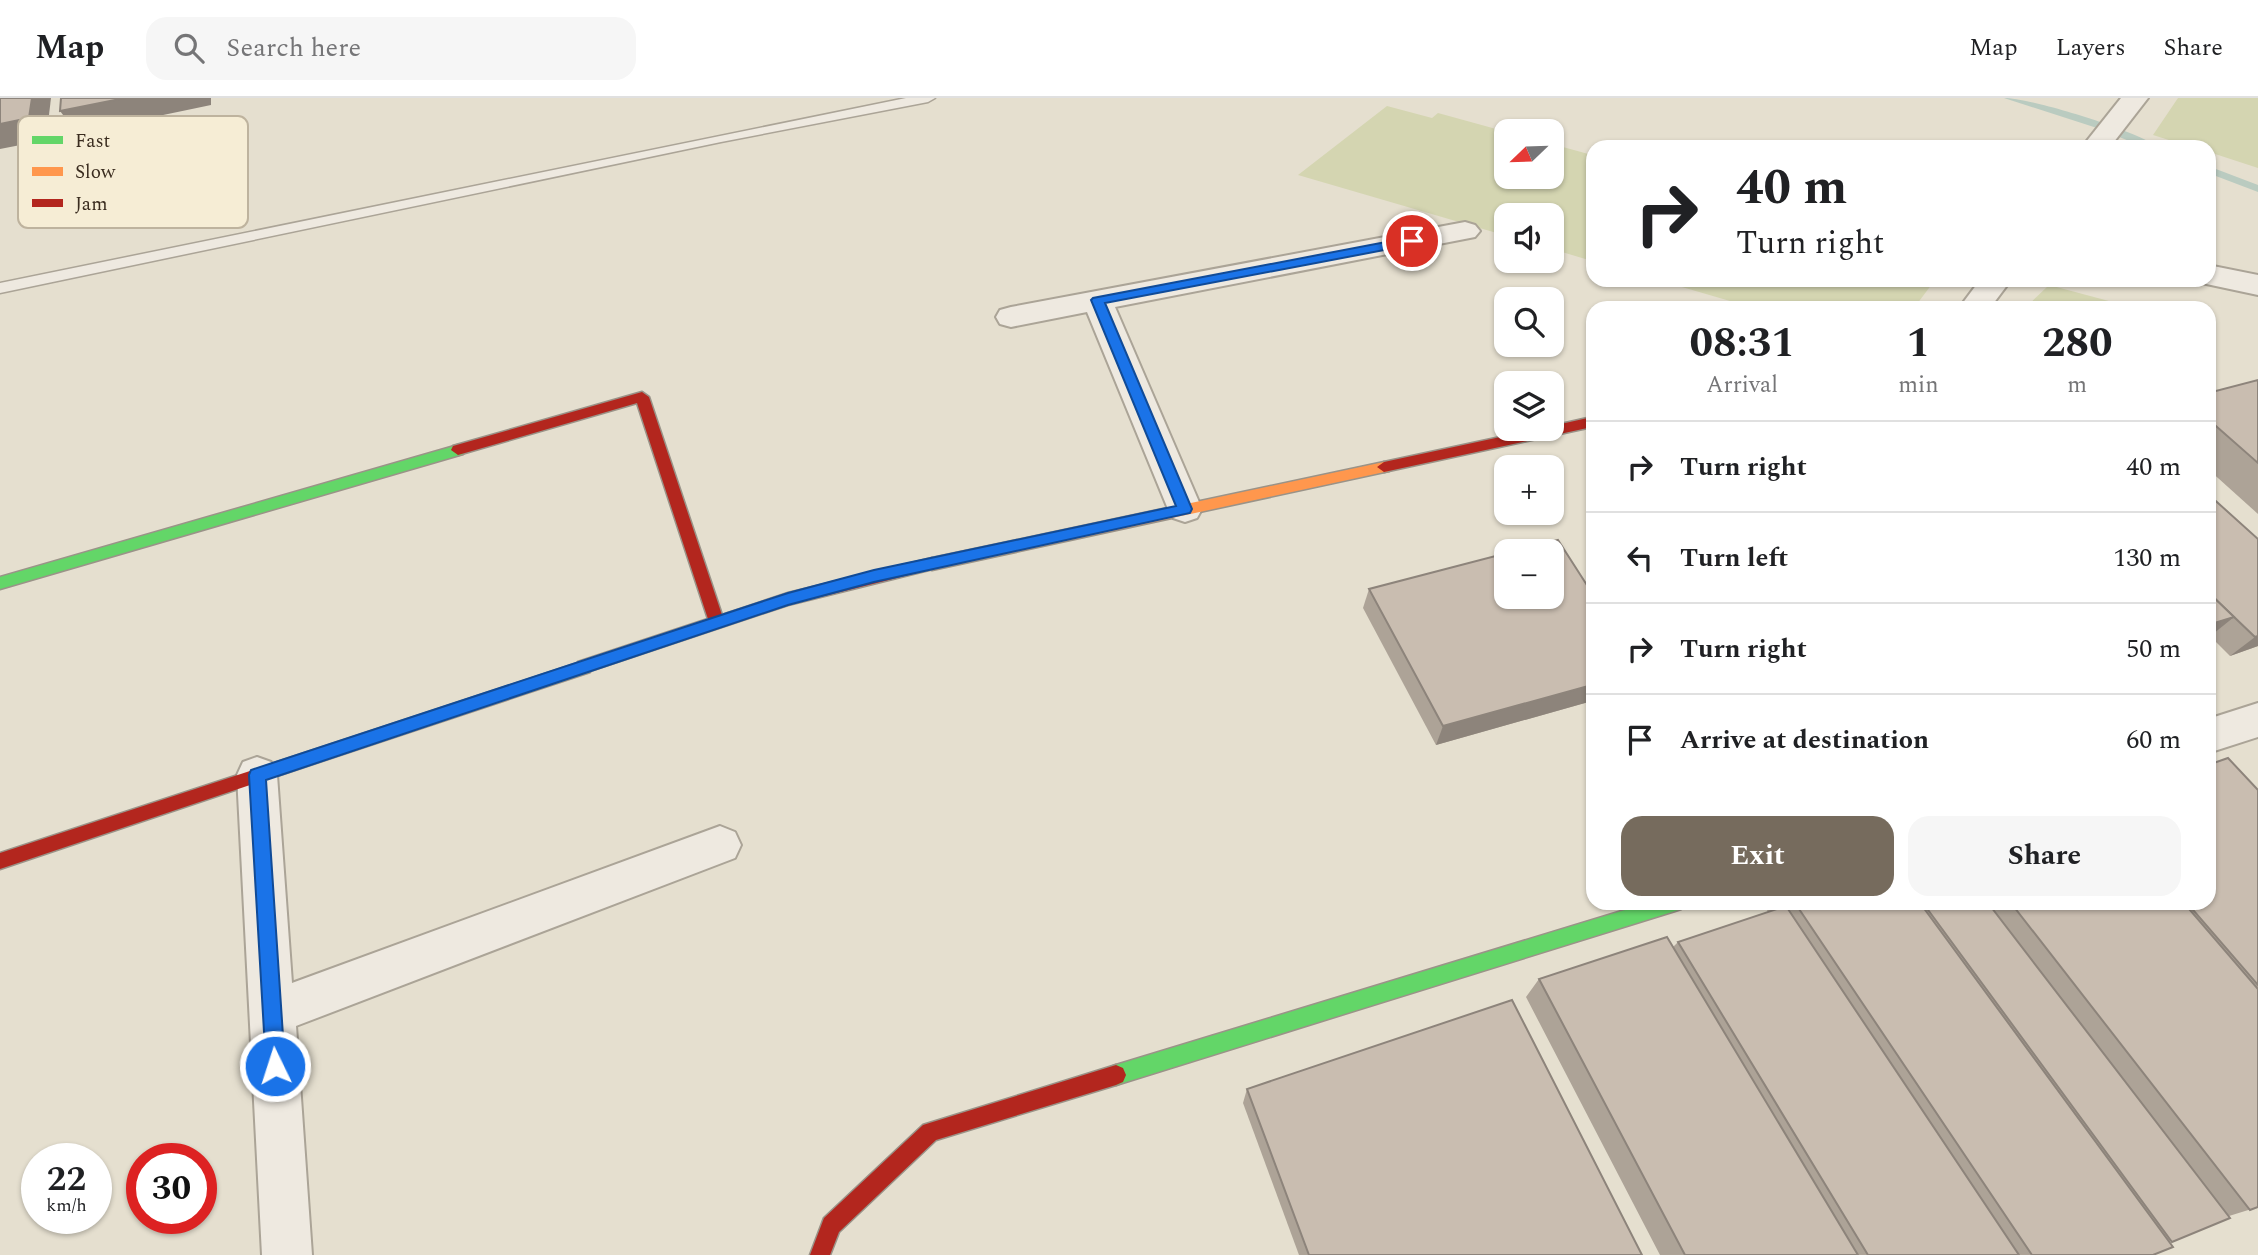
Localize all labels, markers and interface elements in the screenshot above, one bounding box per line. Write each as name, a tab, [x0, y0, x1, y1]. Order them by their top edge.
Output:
search box	[146, 17, 636, 80]
text: Map	[35, 23, 104, 73]
text: Search here	[226, 28, 361, 68]
icon: search	[170, 29, 208, 67]
text: Map	[1969, 30, 2018, 66]
text: Layers	[2056, 30, 2126, 66]
text: Share	[2164, 30, 2223, 66]
legend	[18, 116, 248, 228]
north arrow	[1494, 119, 1564, 189]
map controls	[1494, 119, 1564, 609]
text: Fast	[75, 127, 111, 156]
text: 40 m	[1736, 151, 1847, 226]
text: Slow	[75, 158, 116, 187]
icon: right	[1621, 168, 1712, 259]
text: Jam	[75, 190, 107, 219]
button: sound	[1494, 203, 1564, 273]
pin	[1382, 211, 1442, 271]
text: Turn right	[1736, 219, 1884, 268]
icon: arrive	[1393, 222, 1431, 260]
button: search	[1494, 287, 1564, 357]
text: 08:31	[1689, 312, 1795, 375]
text: 1	[1907, 312, 1930, 375]
text: 280	[2042, 312, 2113, 375]
text: Arrival	[1706, 368, 1778, 403]
text: min	[1898, 368, 1939, 403]
text: m	[2067, 368, 2087, 403]
button: layers	[1494, 371, 1564, 441]
text: Turn right	[1680, 447, 1807, 487]
text: 40 m	[2126, 447, 2181, 487]
icon: right	[1621, 448, 1659, 486]
button: +	[1494, 455, 1564, 525]
text: Turn left	[1680, 538, 1788, 578]
text: 130 m	[2113, 538, 2181, 578]
button: −	[1494, 539, 1564, 609]
icon: left	[1621, 539, 1659, 577]
text: Turn right	[1680, 629, 1807, 669]
text: 50 m	[2126, 629, 2181, 669]
icon: right	[1621, 630, 1659, 668]
text: Arrive at destination	[1680, 720, 1929, 760]
text: 60 m	[2126, 720, 2181, 760]
icon: arrive	[1621, 721, 1659, 759]
button: Exit	[1621, 816, 1894, 896]
button: Share	[1908, 816, 2181, 896]
position arrow	[238, 1029, 312, 1103]
speed limit sign: 30	[126, 1143, 217, 1234]
text: 22	[47, 1153, 86, 1206]
text: km/h	[46, 1192, 87, 1219]

